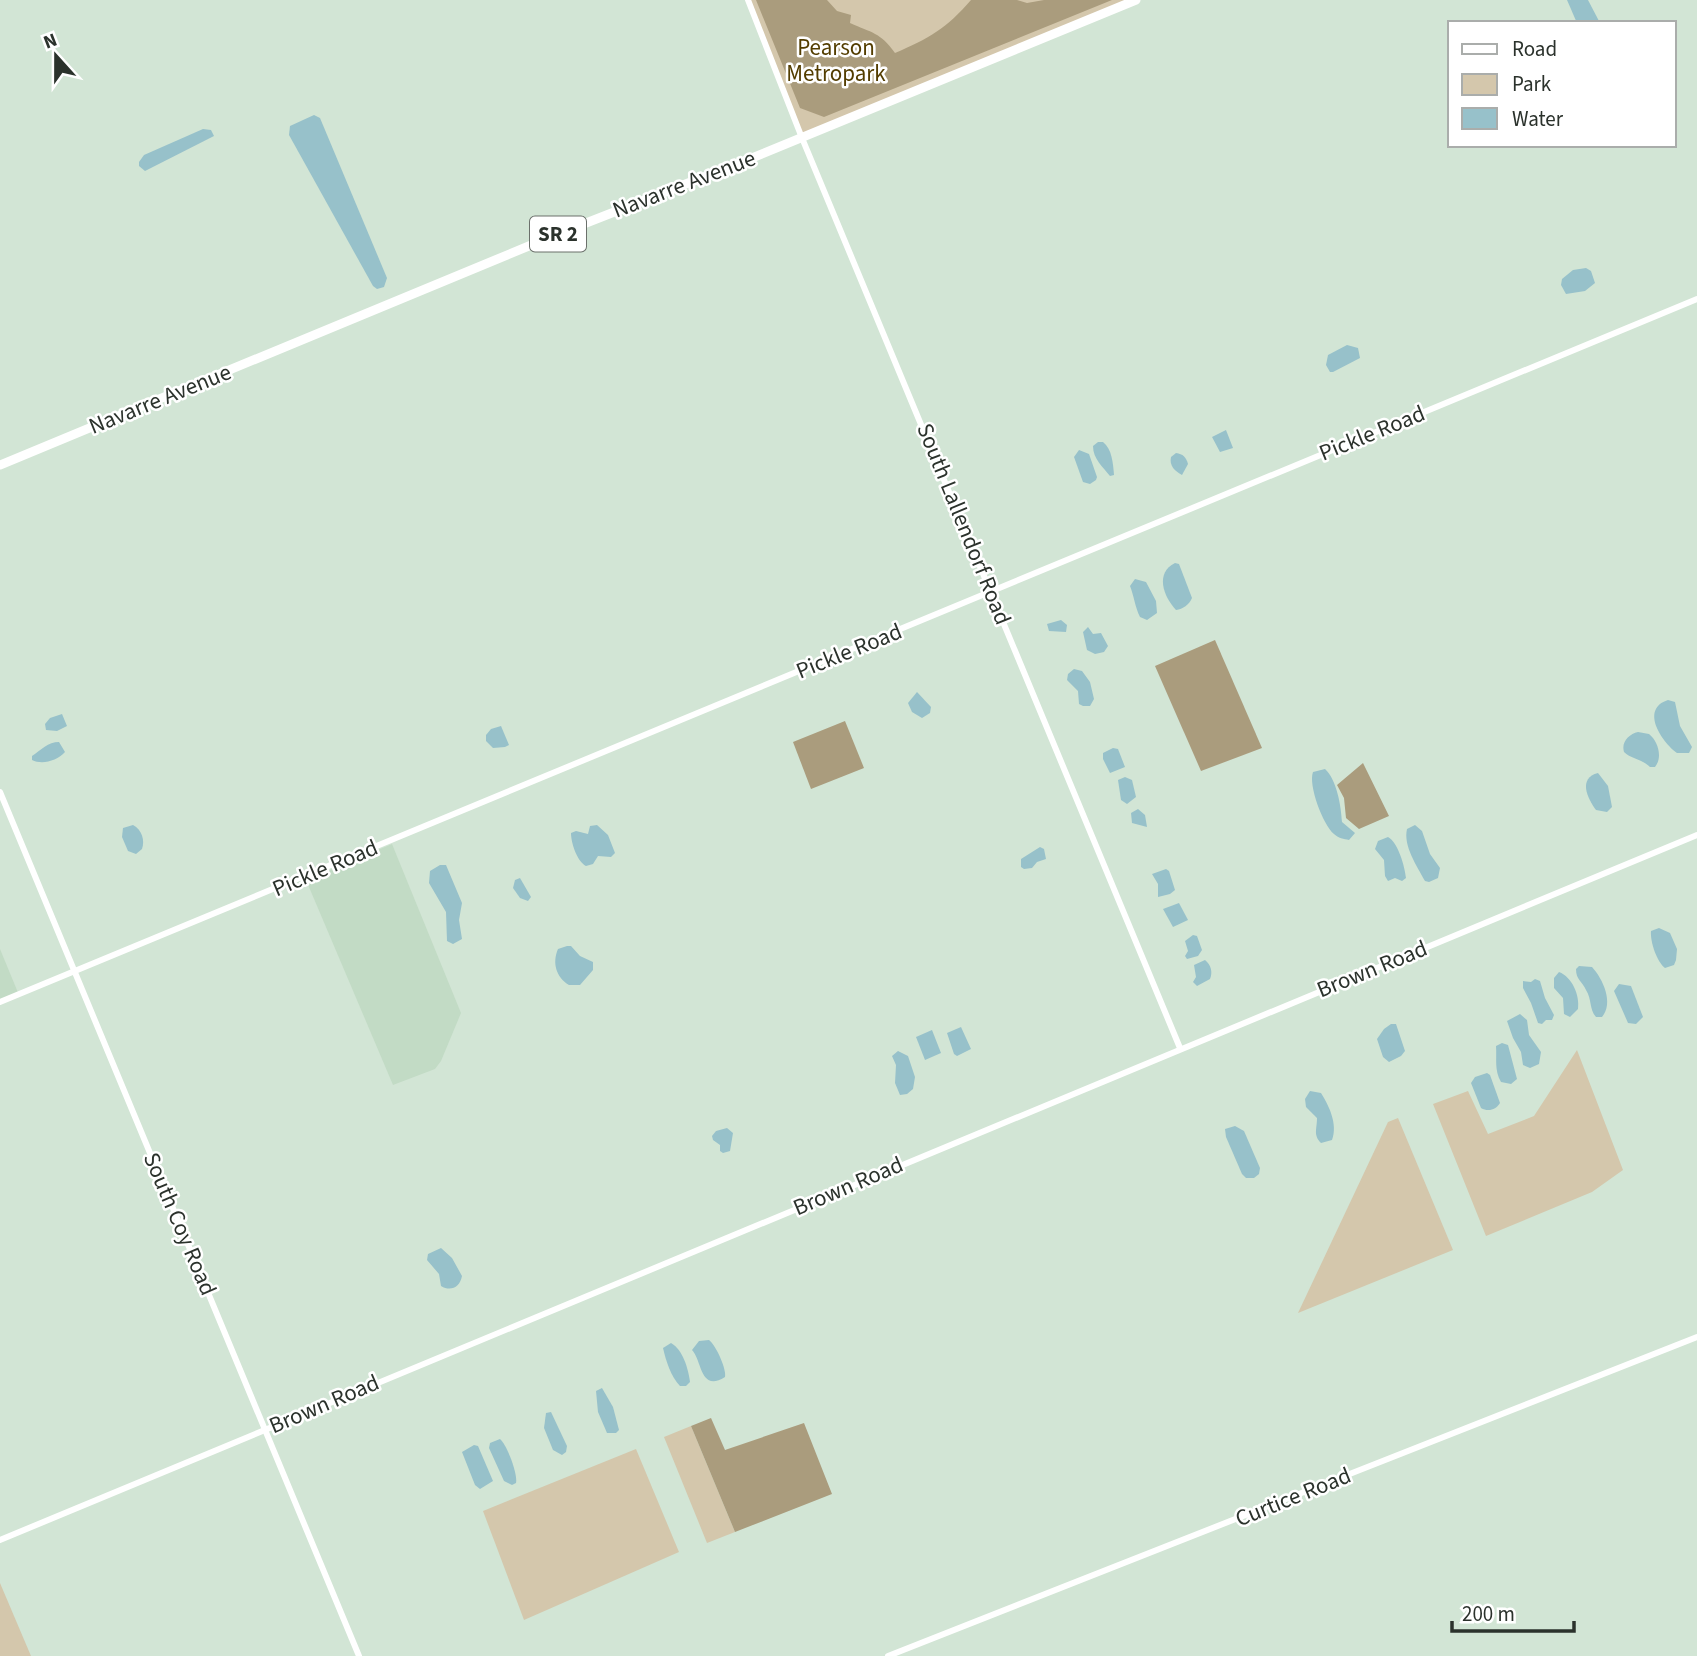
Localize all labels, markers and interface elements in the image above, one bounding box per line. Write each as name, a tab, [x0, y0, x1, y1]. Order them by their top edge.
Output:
north arrow	[21, 21, 91, 91]
legend	[1448, 21, 1676, 147]
text: N	[40, 27, 61, 56]
park label: Pearson Metropark	[786, 31, 886, 90]
text: Road	[1512, 34, 1557, 64]
text: Park	[1512, 69, 1552, 99]
text: Water	[1512, 104, 1564, 134]
street label: Navarre Avenue	[608, 142, 760, 226]
road number: SR 2	[530, 216, 586, 252]
street label: Navarre Avenue	[84, 355, 236, 443]
street label: Pickle Road	[1314, 397, 1430, 469]
street label: South Lallendorf Road	[909, 418, 1019, 630]
street label: Pickle Road	[791, 615, 907, 687]
street label: Pickle Road	[267, 831, 383, 905]
street label: Brown Road	[1312, 932, 1432, 1006]
street label: South Coy Road	[135, 1147, 225, 1301]
street label: Brown Road	[788, 1148, 908, 1224]
street label: Brown Road	[264, 1366, 384, 1442]
street label: Curtice Road	[1230, 1459, 1356, 1535]
scale bar	[1452, 1590, 1574, 1634]
text: 200 m	[1462, 1599, 1515, 1629]

